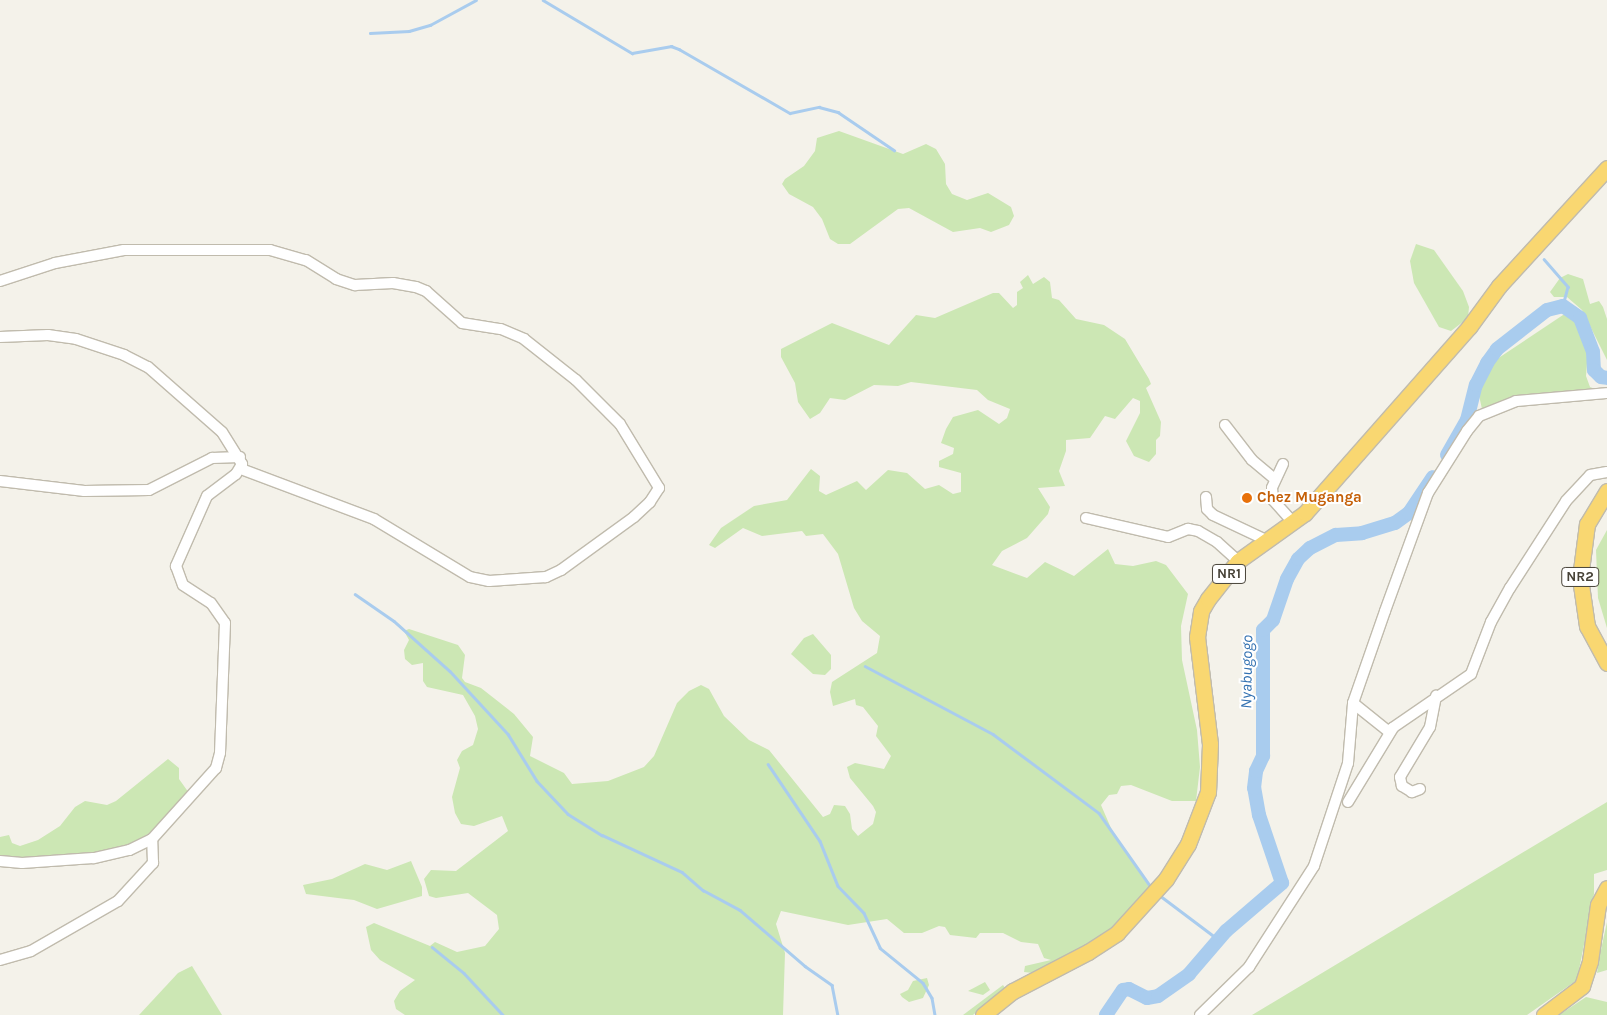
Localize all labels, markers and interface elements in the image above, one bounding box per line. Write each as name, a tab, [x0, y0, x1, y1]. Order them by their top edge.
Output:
place label: Chez Muganga	[1257, 489, 1362, 507]
marker: Chez Muganga	[1241, 492, 1253, 504]
road number: NR1	[1212, 562, 1246, 586]
road number: NR2	[1560, 566, 1600, 588]
water label: Nyabugogo	[1237, 635, 1257, 709]

